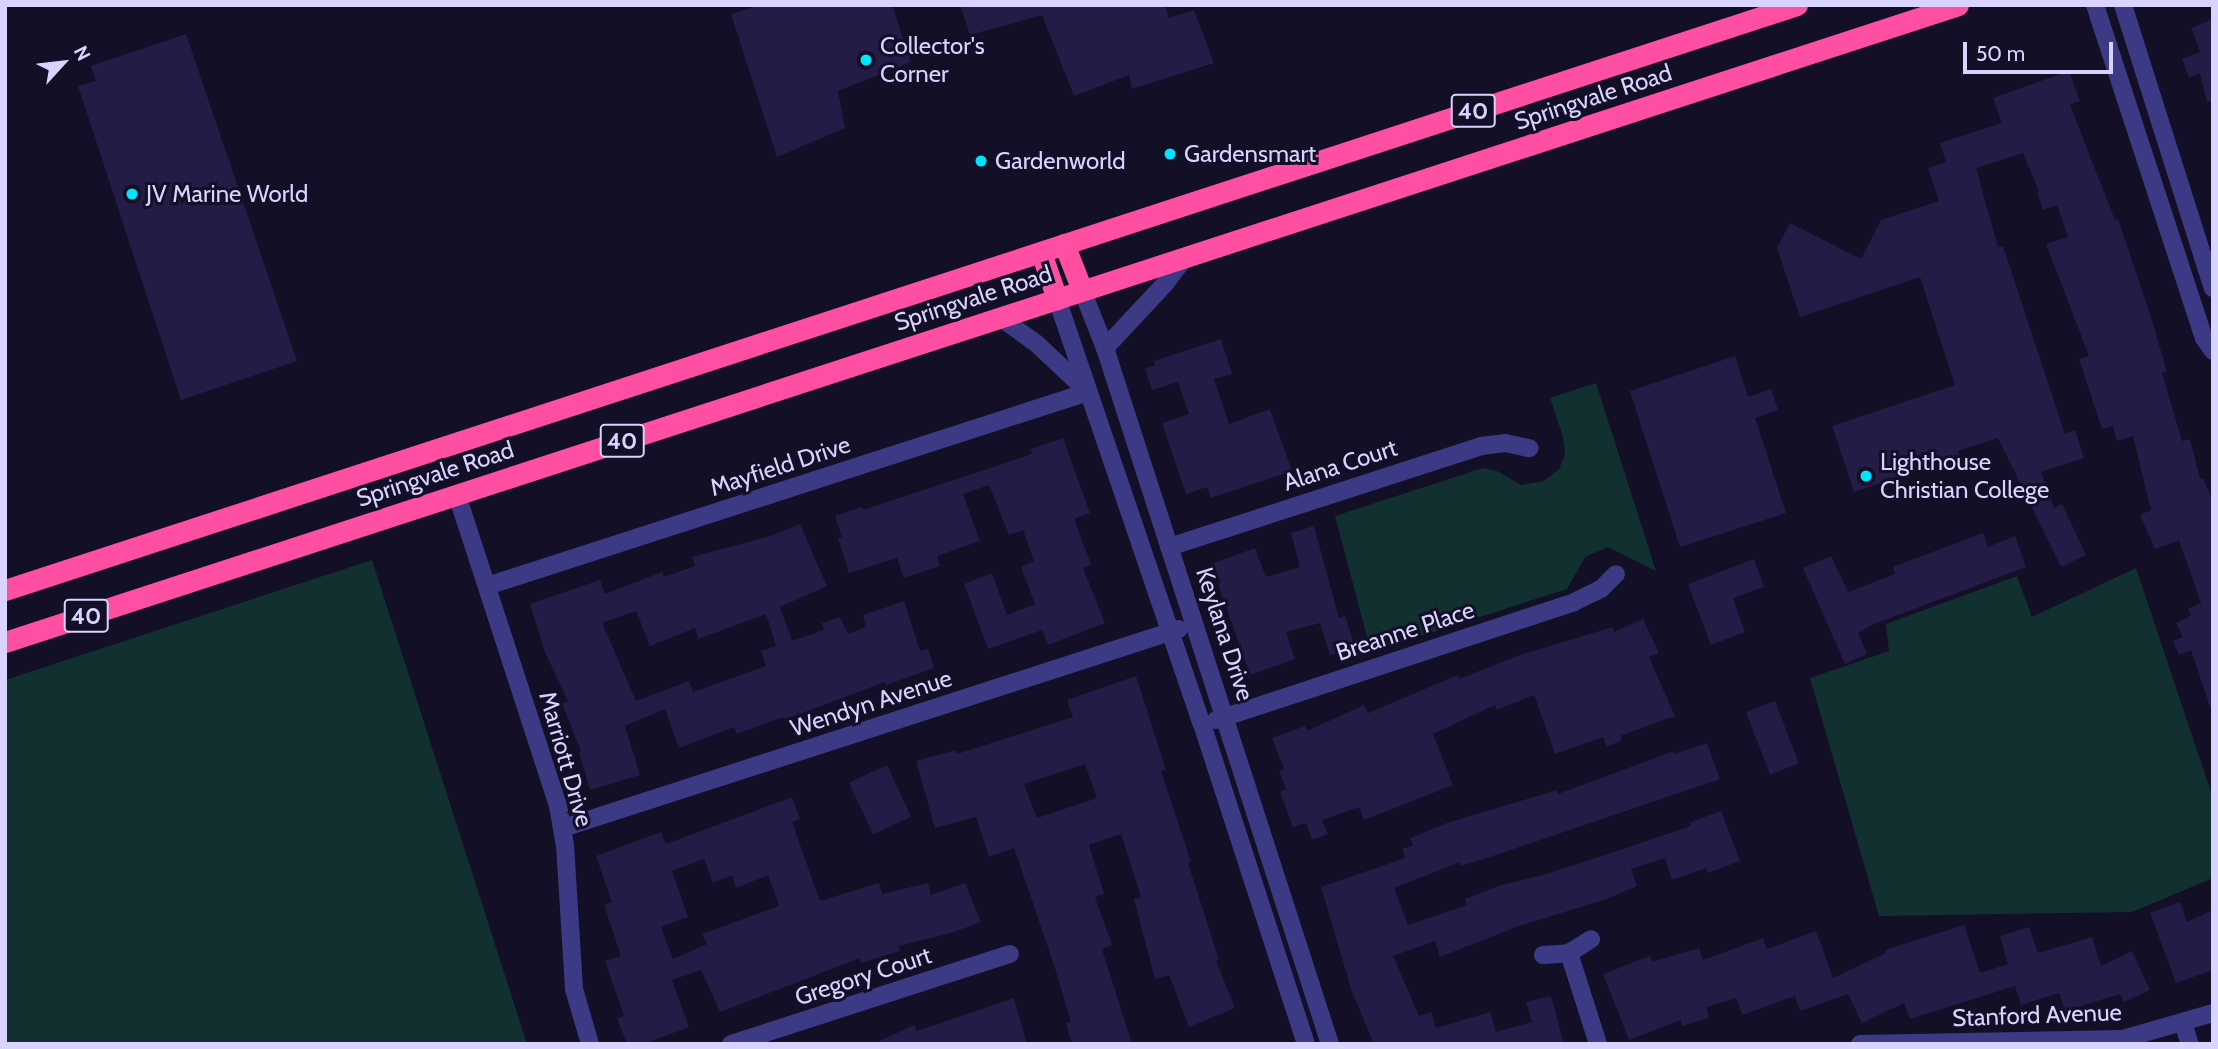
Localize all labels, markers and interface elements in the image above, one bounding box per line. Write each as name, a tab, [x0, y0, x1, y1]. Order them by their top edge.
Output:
north arrow	[28, 28, 98, 98]
scale bar	[1966, 28, 2116, 72]
place label: Collector's Corner	[880, 32, 985, 88]
text: 50 m	[1976, 41, 2025, 66]
text: N	[69, 42, 95, 64]
marker: Collector's Corner	[858, 52, 874, 68]
street label: Springvale Road	[1511, 58, 1675, 136]
road number: 40	[1450, 92, 1496, 130]
place label: Gardensmart	[1184, 140, 1316, 168]
marker: Gardensmart	[1162, 146, 1178, 162]
place label: Gardenworld	[995, 147, 1126, 175]
marker: Gardenworld	[973, 153, 989, 169]
place label: JV Marine World	[146, 180, 308, 208]
marker: JV Marine World	[124, 186, 140, 202]
street label: Springvale Road	[891, 259, 1055, 337]
road number: 40	[599, 422, 645, 461]
street label: Mayfield Drive	[706, 430, 854, 502]
street label: Alana Court	[1279, 433, 1401, 497]
street label: Springvale Road	[353, 435, 517, 513]
place label: Lighthouse Christian College	[1880, 448, 2049, 504]
marker: Lighthouse Christian College	[1858, 468, 1874, 484]
street label: Keylana Drive	[1190, 564, 1260, 704]
street label: Breanne Place	[1332, 595, 1478, 667]
road number: 40	[63, 596, 109, 636]
street label: Wendyn Avenue	[787, 663, 955, 743]
street label: Marriott Drive	[533, 688, 599, 830]
street label: Gregory Court	[791, 940, 935, 1012]
street label: Stanford Avenue	[1952, 998, 2122, 1032]

